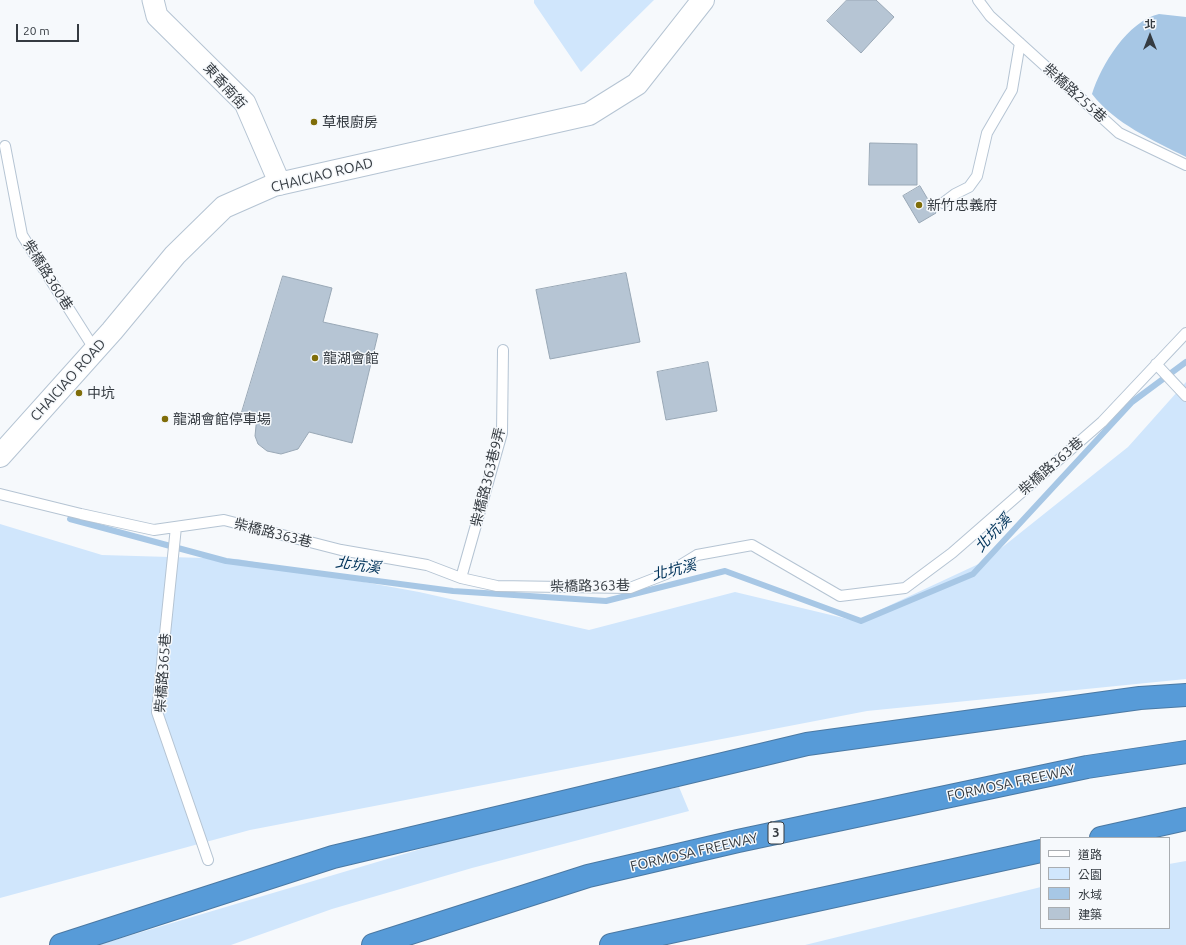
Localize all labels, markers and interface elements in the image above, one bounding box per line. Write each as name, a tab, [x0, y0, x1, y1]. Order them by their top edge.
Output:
scale bar	[18, 16, 81, 42]
north arrow	[1130, 16, 1170, 56]
text: 北	[1145, 18, 1156, 30]
text: 20 m	[23, 24, 50, 37]
street label: 東香南街	[200, 60, 250, 112]
street label: 柴橋路255巷	[1040, 60, 1110, 126]
place label: 草根廚房	[322, 114, 378, 130]
marker: 草根廚房	[309, 117, 319, 127]
street label: CHAICIAO ROAD	[269, 154, 375, 196]
place label: 新竹忠義府	[927, 197, 997, 213]
marker: 新竹忠義府	[914, 200, 924, 210]
street label: 柴橋路360巷	[20, 237, 76, 313]
street label: CHAICIAO ROAD	[27, 335, 109, 425]
place label: 龍湖會館	[323, 350, 379, 366]
marker: 龍湖會館	[310, 353, 320, 363]
place label: 中坑	[87, 385, 115, 401]
marker: 中坑	[74, 388, 84, 398]
place label: 龍湖會館停車場	[173, 411, 271, 427]
marker: 龍湖會館停車場	[160, 414, 170, 424]
street label: 柴橋路363巷9弄	[468, 426, 508, 528]
street label: 柴橋路363巷	[1015, 434, 1087, 498]
water label: 北坑溪	[971, 510, 1015, 556]
street label: 柴橋路363巷	[232, 515, 314, 551]
water label: 北坑溪	[334, 553, 382, 577]
water label: 北坑溪	[650, 556, 698, 584]
street label: 柴橋路363巷	[550, 577, 630, 595]
street label: 柴橋路365巷	[152, 633, 174, 713]
street label: FORMOSA FREEWAY	[945, 761, 1077, 805]
road number: 3	[768, 822, 784, 844]
street label: FORMOSA FREEWAY	[629, 829, 759, 875]
legend	[1040, 837, 1170, 929]
text: 道路	[1078, 848, 1102, 861]
text: 公園	[1078, 868, 1102, 881]
text: 水域	[1078, 888, 1102, 901]
text: 建築	[1078, 908, 1102, 921]

